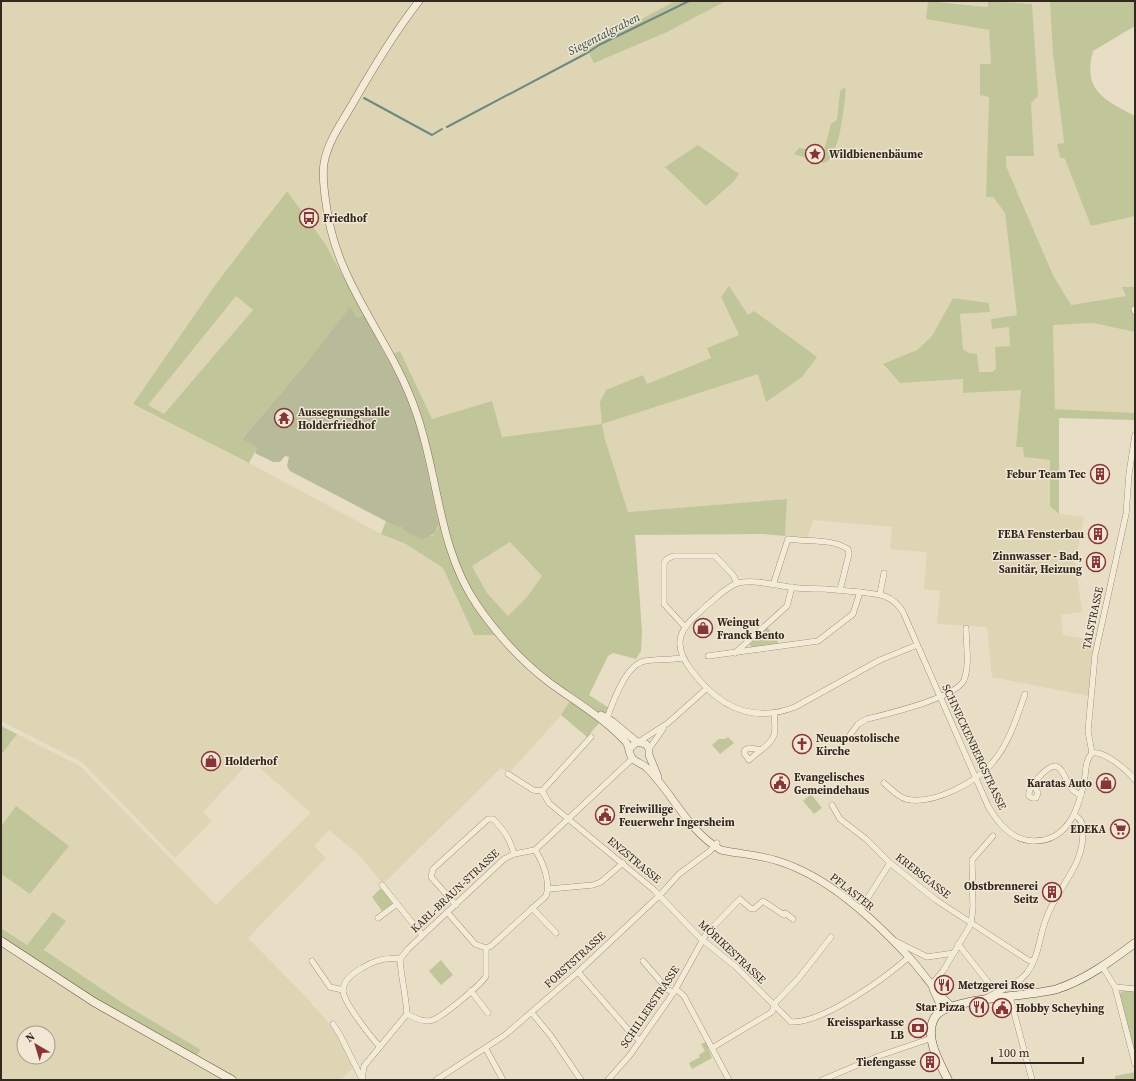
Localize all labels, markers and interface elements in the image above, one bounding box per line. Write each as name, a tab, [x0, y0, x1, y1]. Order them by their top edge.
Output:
water label: Siegentalgraben	[565, 9, 643, 59]
place icon: Wildbienenbäume	[804, 143, 826, 165]
place label: Wildbienenbäume	[829, 147, 923, 162]
bus stop icon: Friedhof	[298, 207, 320, 229]
place label: Friedhof	[323, 211, 369, 226]
place label: Aussegnungshalle Holderfriedhof	[298, 405, 390, 433]
temple icon: Aussegnungshalle Holderfriedhof	[273, 407, 295, 429]
building icon: Febur Team Tec	[1089, 463, 1111, 485]
place label: Febur Team Tec	[1007, 467, 1086, 482]
building icon: FEBA Fensterbau	[1087, 523, 1109, 545]
place label: FEBA Fensterbau	[998, 527, 1084, 542]
place label: Zinnwasser - Bad, Sanitär, Heizung	[993, 549, 1082, 577]
building icon: Zinnwasser - Bad, Sanitär, Heizung	[1085, 551, 1107, 573]
street label: TALSTRASSE	[1079, 585, 1107, 651]
place label: Weingut Franck Bento	[717, 615, 785, 643]
shop icon: Weingut Franck Bento	[692, 617, 714, 639]
street label: SCHNECKENBERGSTRASSE	[938, 682, 1010, 813]
place label: Neuapostolische Kirche	[816, 731, 900, 759]
church icon: Neuapostolische Kirche	[791, 733, 813, 755]
shop icon: Holderhof	[200, 750, 222, 772]
place label: Holderhof	[225, 754, 279, 769]
place label: Evangelisches Gemeindehaus	[794, 770, 869, 798]
public building icon: Evangelisches Gemeindehaus	[769, 772, 791, 794]
shop icon: Karatas Auto	[1095, 772, 1117, 794]
place label: Karatas Auto	[1027, 776, 1092, 791]
place label: Freiwillige Feuerwehr Ingersheim	[619, 802, 735, 830]
public building icon: Freiwillige Feuerwehr Ingersheim	[594, 804, 616, 826]
supermarket icon: EDEKA	[1109, 818, 1131, 840]
place label: EDEKA	[1070, 822, 1107, 837]
street label: ENZSTRASSE	[604, 833, 664, 887]
street label: KARL-BRAUN-STRASSE	[407, 846, 503, 936]
street label: KREBSGASSE	[892, 850, 954, 902]
street label: PFLASTER	[827, 870, 877, 914]
place label: Obstbrennerei Seitz	[964, 879, 1039, 907]
building icon: Obstbrennerei Seitz	[1041, 881, 1063, 903]
street label: MÖRIKESTRASSE	[695, 916, 770, 987]
street label: FORSTSTRASSE	[541, 928, 609, 992]
street label: SCHILLERSTRASSE	[617, 963, 683, 1051]
restaurant icon: Metzgerei Rose	[933, 974, 955, 996]
place label: Metzgerei Rose	[958, 978, 1035, 993]
restaurant icon: Star Pizza	[968, 996, 990, 1018]
public building icon: Hobby Scheyhing	[991, 997, 1013, 1019]
place label: Star Pizza	[916, 1000, 965, 1015]
place label: Hobby Scheyhing	[1016, 1001, 1104, 1016]
place label: Kreissparkasse LB	[827, 1015, 904, 1043]
bank icon: Kreissparkasse LB	[907, 1017, 929, 1039]
north arrow	[16, 1025, 56, 1065]
text: N	[22, 1029, 38, 1046]
scale bar	[992, 1039, 1083, 1065]
text: 100 m	[998, 1045, 1030, 1061]
building icon: Tiefengasse	[919, 1051, 941, 1073]
place label: Tiefengasse	[856, 1055, 916, 1070]

